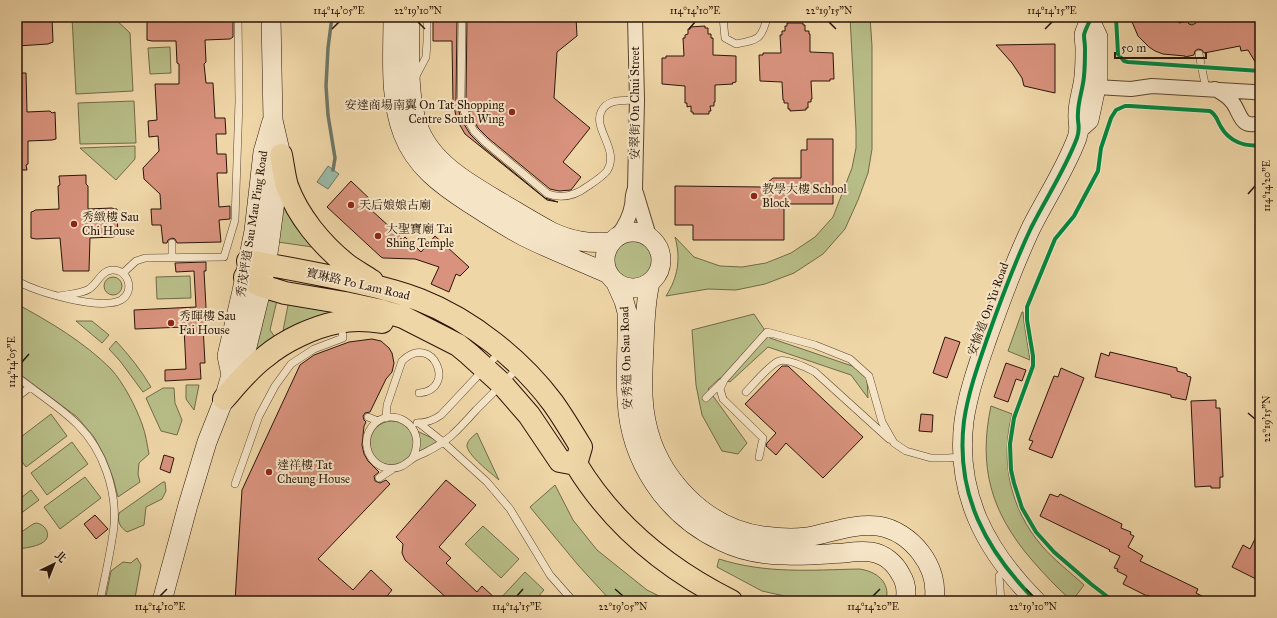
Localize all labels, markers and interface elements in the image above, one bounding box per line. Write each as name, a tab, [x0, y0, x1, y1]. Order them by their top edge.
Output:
text: 114°14'05"E	[313, 5, 365, 17]
text: 22°19'10"N	[394, 5, 443, 17]
text: 114°14'10"E	[670, 5, 720, 17]
text: 22°19'15"N	[806, 5, 853, 17]
text: 114°14'15"E	[1027, 5, 1077, 17]
scale bar	[1115, 34, 1206, 60]
text: 50 m	[1121, 41, 1146, 55]
street label: 安翠街 On Chui Street	[628, 45, 642, 160]
place label: 安達商場南翼 On Tat Shopping Centre South Wing	[345, 98, 504, 127]
marker: 安達商場南翼 On Tat Shopping Centre South Wing	[507, 107, 517, 117]
street label: 秀茂坪道 Sau Mau Ping Road	[233, 150, 272, 299]
text: 114°14'20"E	[1261, 160, 1273, 212]
place label: 教學大樓 School Block	[762, 182, 847, 210]
marker: 教學大樓 School Block	[749, 191, 759, 201]
place label: 天后娘娘古廟	[359, 198, 431, 212]
marker: 天后娘娘古廟	[346, 200, 356, 210]
place label: 秀緻樓 Sau Chi House	[82, 210, 140, 238]
marker: 秀緻樓 Sau Chi House	[69, 219, 79, 229]
place label: 大聖寶廟 Tai Shing Temple	[386, 222, 454, 251]
marker: 大聖寶廟 Tai Shing Temple	[373, 231, 383, 241]
street label: 安愉道 On Yu Road	[965, 261, 1011, 357]
street label: 寶琳路 Po Lam Road	[305, 265, 411, 303]
street label: 安秀道 On Sau Road	[617, 306, 635, 410]
place label: 秀暉樓 Sau Fai House	[179, 309, 237, 337]
marker: 秀暉樓 Sau Fai House	[166, 318, 176, 328]
text: 114°14'05"E	[6, 336, 18, 388]
text: 22°19'15"N	[1261, 395, 1273, 442]
place label: 達祥樓 Tat Cheung House	[277, 458, 350, 487]
marker: 達祥樓 Tat Cheung House	[264, 467, 274, 477]
north arrow	[34, 544, 74, 584]
text: 北	[52, 549, 69, 566]
text: 114°14'10"E	[135, 601, 185, 613]
text: 114°14'15"E	[492, 601, 542, 613]
text: 22°19'05"N	[599, 601, 648, 613]
text: 114°14'20"E	[847, 601, 899, 613]
text: 22°19'10"N	[1009, 601, 1058, 613]

